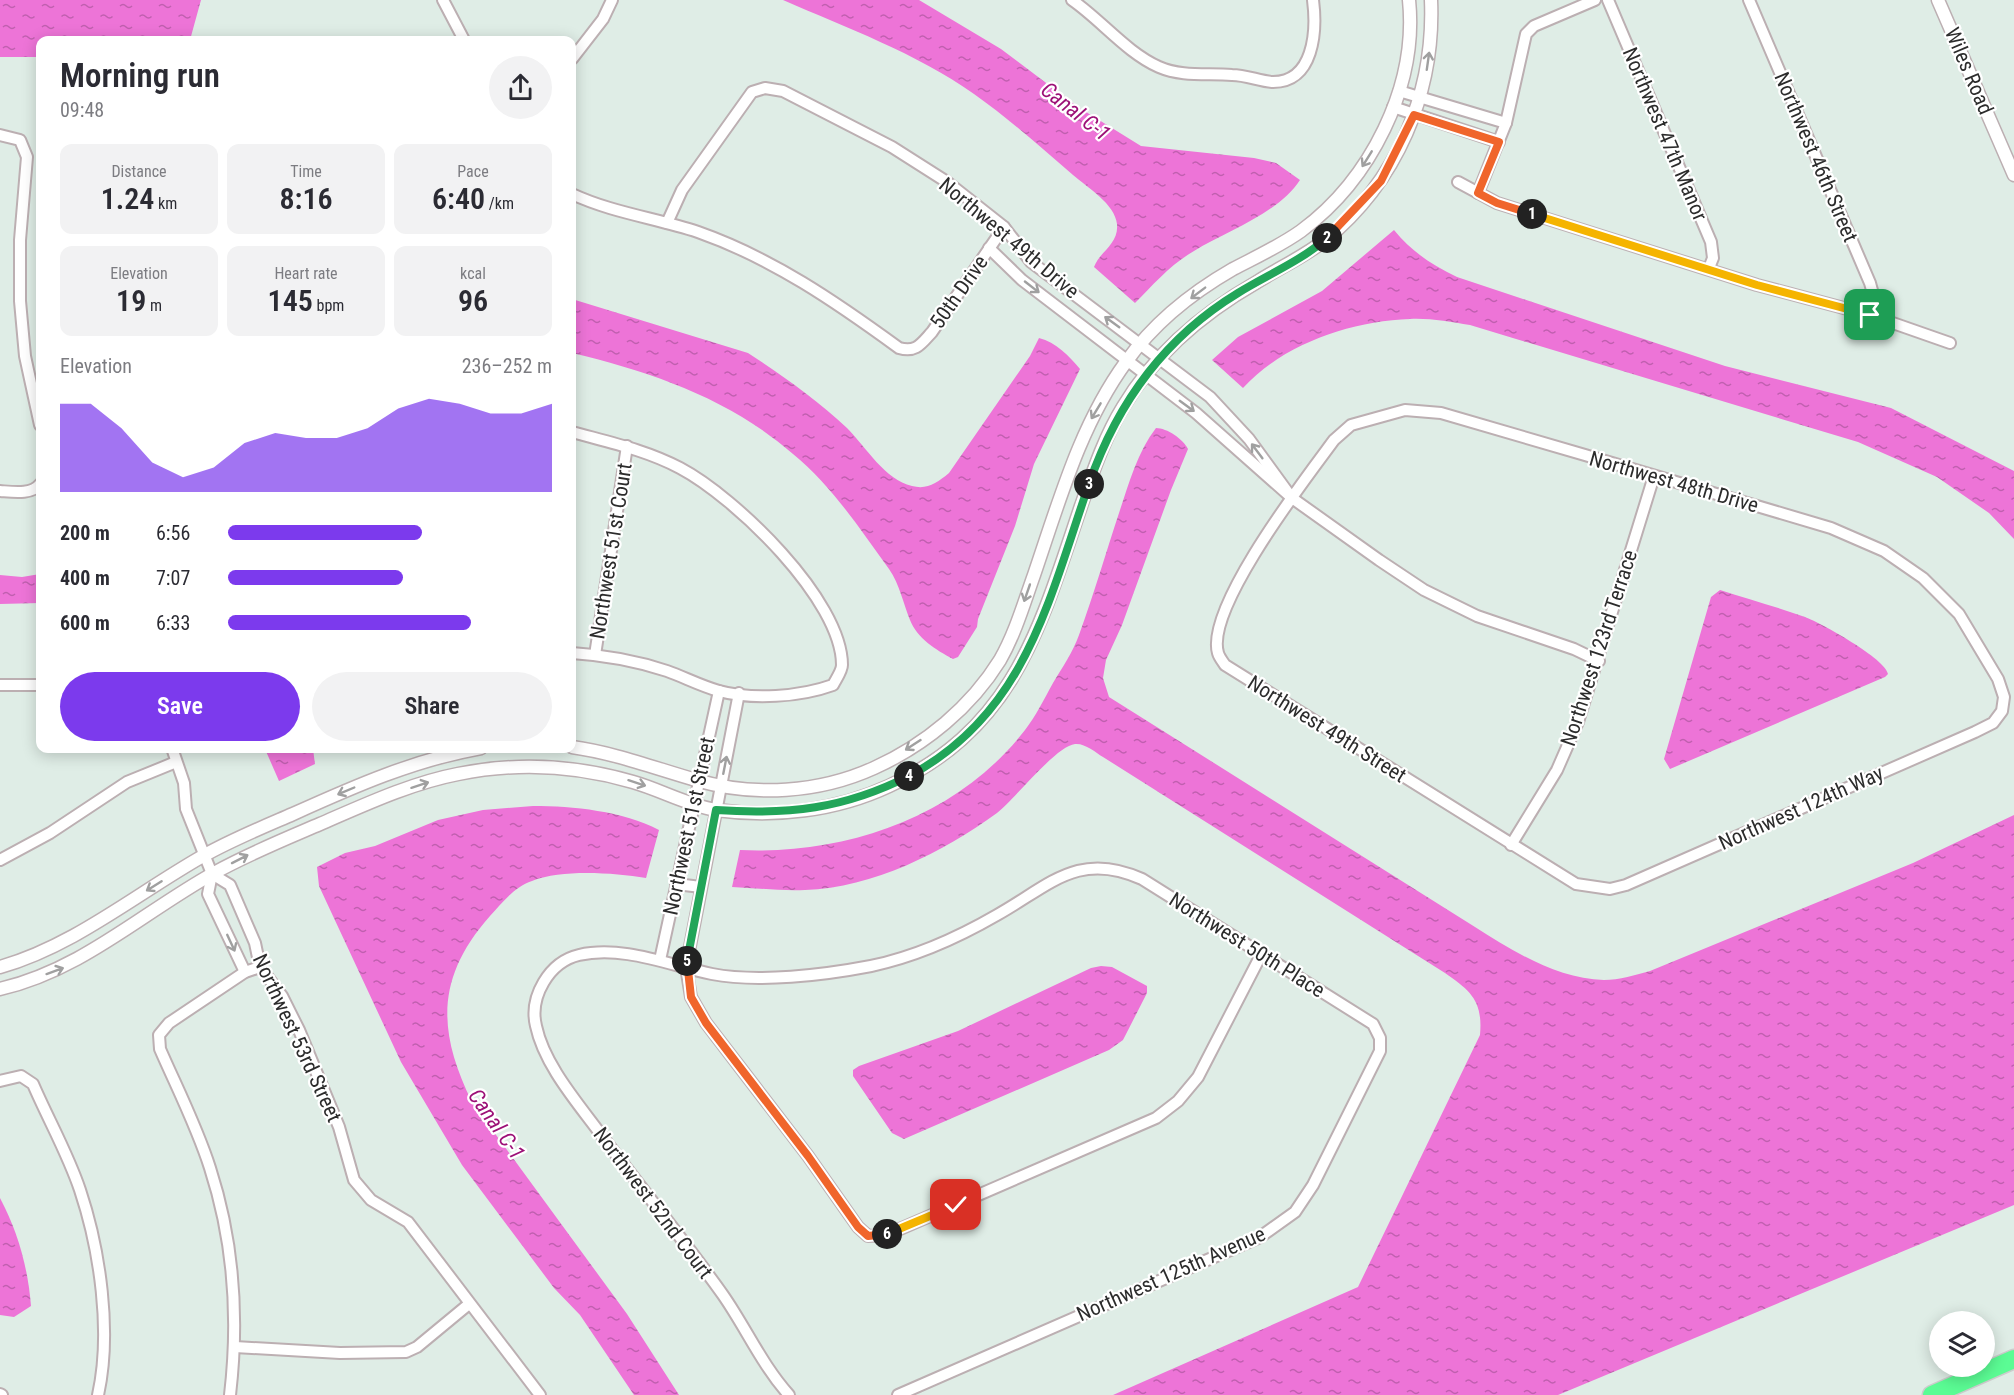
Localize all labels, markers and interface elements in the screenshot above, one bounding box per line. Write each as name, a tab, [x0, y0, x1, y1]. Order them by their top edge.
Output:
street label: Wiles Road	[1940, 24, 1998, 118]
street label: Northwest 47th Manor	[1618, 44, 1712, 224]
one-way arrow	[1422, 51, 1433, 71]
text: Morning run	[60, 56, 220, 95]
button: share	[489, 56, 552, 119]
street label: Northwest 46th Street	[1769, 69, 1863, 245]
water label: Canal C-1	[1036, 77, 1115, 146]
text: 09:48	[60, 98, 104, 122]
one-way arrow	[1361, 150, 1373, 167]
text: Distance	[111, 162, 167, 181]
text: Time	[290, 162, 322, 181]
text: Pace	[457, 162, 489, 181]
street label: Northwest 49th Drive	[934, 173, 1084, 303]
text: 1.24	[101, 181, 154, 216]
text: 8:16	[279, 181, 333, 216]
text: 6:40	[432, 181, 485, 216]
text: km	[154, 194, 177, 213]
text: /km	[485, 194, 514, 213]
pin: 1	[1517, 199, 1547, 229]
text: 1	[1528, 204, 1536, 223]
pin: 2	[1312, 223, 1342, 253]
text: 2	[1323, 228, 1331, 247]
street label: 50th Drive	[925, 251, 993, 333]
text: Elevation	[110, 264, 168, 283]
text: Heart rate	[274, 264, 338, 283]
text: kcal	[460, 264, 486, 283]
one-way arrow	[1024, 281, 1040, 294]
text: 19	[116, 283, 146, 318]
text: 145	[268, 283, 313, 318]
text: 96	[458, 283, 488, 318]
one-way arrow	[1190, 286, 1206, 299]
pin	[1844, 289, 1895, 340]
text: m	[146, 296, 162, 315]
text: bpm	[313, 296, 344, 315]
icon: arrive	[1853, 298, 1886, 331]
one-way arrow	[1105, 316, 1121, 328]
text: Elevation	[60, 354, 132, 378]
text: 236–252 m	[462, 354, 552, 378]
one-way arrow	[1178, 400, 1194, 413]
one-way arrow	[1090, 402, 1102, 419]
one-way arrow	[1251, 443, 1264, 459]
street label: Northwest 48th Drive	[1587, 446, 1761, 518]
street label: Northwest 51st Court	[585, 461, 637, 641]
pin: 3	[1074, 469, 1104, 499]
text: 3	[1085, 474, 1093, 493]
text: 200 m	[60, 521, 110, 545]
text: 6:56	[156, 521, 190, 545]
street label: Northwest 123rd Terrace	[1556, 547, 1642, 749]
text: 400 m	[60, 566, 110, 590]
text: 7:07	[156, 566, 190, 590]
one-way arrow	[1021, 584, 1032, 602]
text: 600 m	[60, 611, 110, 635]
text: 6:33	[156, 611, 190, 635]
street label: Northwest 49th Street	[1243, 671, 1411, 787]
button: Save	[60, 672, 300, 741]
button: Share	[312, 672, 552, 741]
street label: Northwest 51st Street	[658, 735, 720, 917]
one-way arrow	[905, 740, 922, 752]
one-way arrow	[719, 756, 731, 775]
pin: 4	[894, 761, 924, 791]
street label: Northwest 124th Way	[1715, 761, 1887, 855]
text: 4	[905, 766, 913, 785]
one-way arrow	[410, 779, 429, 790]
one-way arrow	[627, 779, 646, 790]
one-way arrow	[337, 786, 356, 797]
one-way arrow	[231, 853, 249, 865]
one-way arrow	[146, 881, 163, 893]
street label: Northwest 50th Place	[1165, 887, 1329, 1003]
one-way arrow	[226, 933, 238, 951]
pin: 5	[672, 946, 702, 976]
street label: Northwest 53rd Street	[248, 950, 346, 1126]
text: 5	[683, 951, 691, 970]
one-way arrow	[46, 964, 64, 975]
water label: Canal C-1	[463, 1084, 530, 1165]
street label: Northwest 52nd Court	[588, 1123, 718, 1283]
pin	[930, 1179, 981, 1230]
icon: check	[939, 1188, 972, 1221]
pin: 6	[872, 1219, 902, 1249]
street label: Northwest 125th Avenue	[1073, 1222, 1269, 1326]
text: 6	[883, 1224, 891, 1243]
map controls	[1929, 1311, 1995, 1377]
button: layers	[1929, 1311, 1995, 1377]

